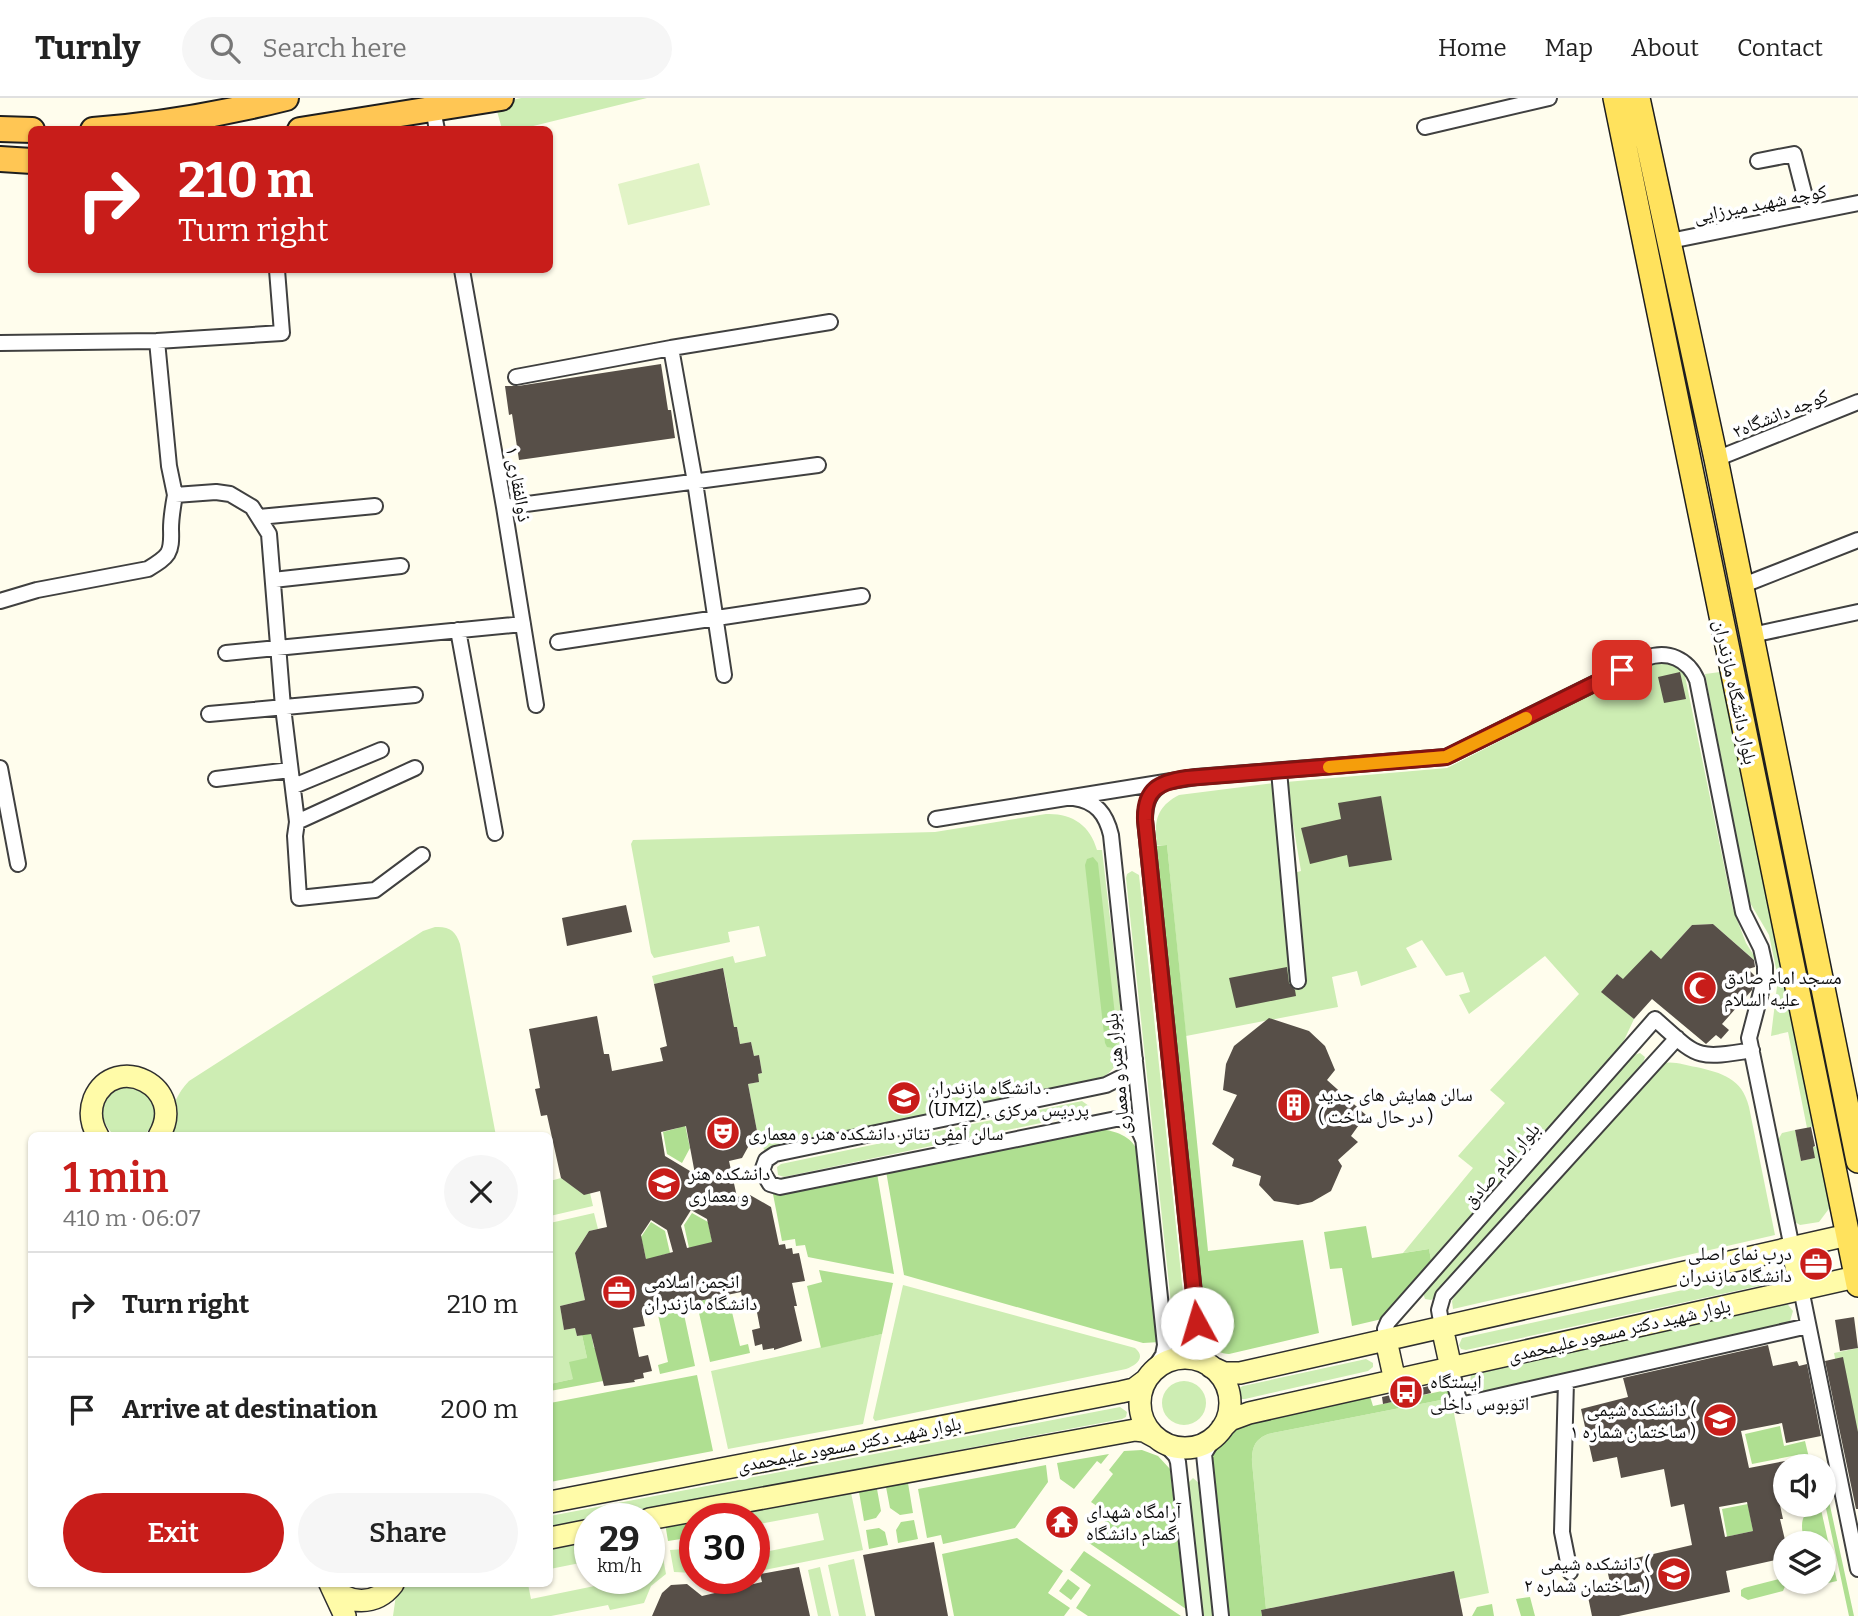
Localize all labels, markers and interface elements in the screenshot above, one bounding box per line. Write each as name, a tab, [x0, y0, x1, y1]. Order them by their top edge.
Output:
search box	[182, 17, 672, 80]
text: Turnly	[35, 28, 140, 68]
icon: search	[206, 29, 244, 67]
text: Search here	[262, 33, 407, 64]
text: Home	[1438, 34, 1507, 62]
text: Map	[1545, 34, 1593, 62]
text: About	[1631, 34, 1699, 62]
text: Contact	[1737, 34, 1823, 62]
text: 210 m	[178, 151, 313, 210]
icon: right	[63, 154, 154, 245]
street label: کوچه شهید میرزایی	[1692, 179, 1829, 228]
text: Turn right	[178, 211, 329, 249]
street label: کوچه دانشگاه۲	[1729, 384, 1832, 443]
street label: ذوالفقاری ۱	[501, 445, 536, 524]
street label: بلوار دانشگاه مازندران	[1709, 617, 1762, 767]
pin	[1592, 640, 1652, 700]
icon: arrive	[1603, 651, 1641, 689]
place label: مسجد امام صادق علیه السلام	[1724, 966, 1842, 1013]
mosque icon: مسجد امام صادق علیه السلام	[1681, 969, 1719, 1007]
street label: بلوار هنر و معماری	[1100, 1012, 1135, 1136]
place label: دانشگاه مازندران . (UMZ) . پردیس مرکزی	[928, 1076, 1089, 1121]
school or university icon: دانشگاه مازندران . (UMZ) . پردیس مرکزی	[885, 1079, 923, 1117]
place label: سالن همایش های جدید ( در حال ساخت )	[1318, 1083, 1473, 1128]
building icon: سالن همایش های جدید ( در حال ساخت )	[1275, 1086, 1313, 1124]
theatre icon: سالن آمفی تئاتر دانشکده هنر و معماری	[704, 1114, 742, 1152]
street label: بلوار امام صادق	[1458, 1118, 1546, 1214]
place label: سالن آمفی تئاتر دانشکده هنر و معماری	[748, 1122, 1004, 1145]
text: 1 min	[63, 1153, 169, 1203]
button: close	[444, 1155, 518, 1229]
place label: دانشکده هنر و معماری	[687, 1162, 770, 1207]
school or university icon: دانشکده هنر و معماری	[645, 1165, 683, 1203]
text: 410 m · 06:07	[63, 1204, 201, 1232]
place label: درب نمای اصلی دانشگاه مازندران	[1679, 1242, 1792, 1287]
office icon: درب نمای اصلی دانشگاه مازندران	[1797, 1245, 1835, 1283]
place label: انجمن اسلامی دانشگاه مازندران	[644, 1270, 757, 1315]
office icon: انجمن اسلامی دانشگاه مازندران	[600, 1273, 638, 1311]
icon: right	[63, 1286, 101, 1324]
position arrow	[1160, 1286, 1234, 1360]
text: Turn right	[122, 1289, 249, 1320]
text: 210 m	[447, 1289, 518, 1320]
street label: بلوار شهید دکتر مسعود علیمحمدی	[1506, 1294, 1733, 1367]
place label: ایستگاه اتوبوس داخلی	[1430, 1370, 1529, 1415]
bus stop icon: ایستگاه اتوبوس داخلی	[1387, 1373, 1425, 1411]
icon: arrive	[63, 1391, 101, 1429]
text: Arrive at destination	[122, 1394, 377, 1425]
text: 200 m	[441, 1394, 518, 1425]
place label: دانشکده شیمی ( ساختمان شماره ۱ )	[1570, 1398, 1696, 1443]
school or university icon: دانشکده شیمی ( ساختمان شماره ۱ )	[1701, 1401, 1739, 1439]
street label: بلوار شهید دکتر مسعود علیمحمدی	[735, 1411, 963, 1478]
map controls	[1773, 1454, 1836, 1594]
button: sound	[1773, 1454, 1836, 1517]
button: Exit	[63, 1493, 284, 1573]
button: Share	[298, 1493, 518, 1573]
place label: آرامگاه شهدای گمنام دانشگاه	[1086, 1500, 1182, 1547]
speed limit sign: 30	[679, 1503, 770, 1594]
temple icon: آرامگاه شهدای گمنام دانشگاه	[1043, 1503, 1081, 1541]
text: 29	[599, 1518, 640, 1560]
button: layers	[1773, 1531, 1836, 1594]
place label: دانشکده شیمی ( ساختمان شماره ۲ )	[1524, 1552, 1650, 1597]
text: km/h	[597, 1555, 642, 1577]
school or university icon: دانشکده شیمی ( ساختمان شماره ۲ )	[1655, 1555, 1693, 1593]

